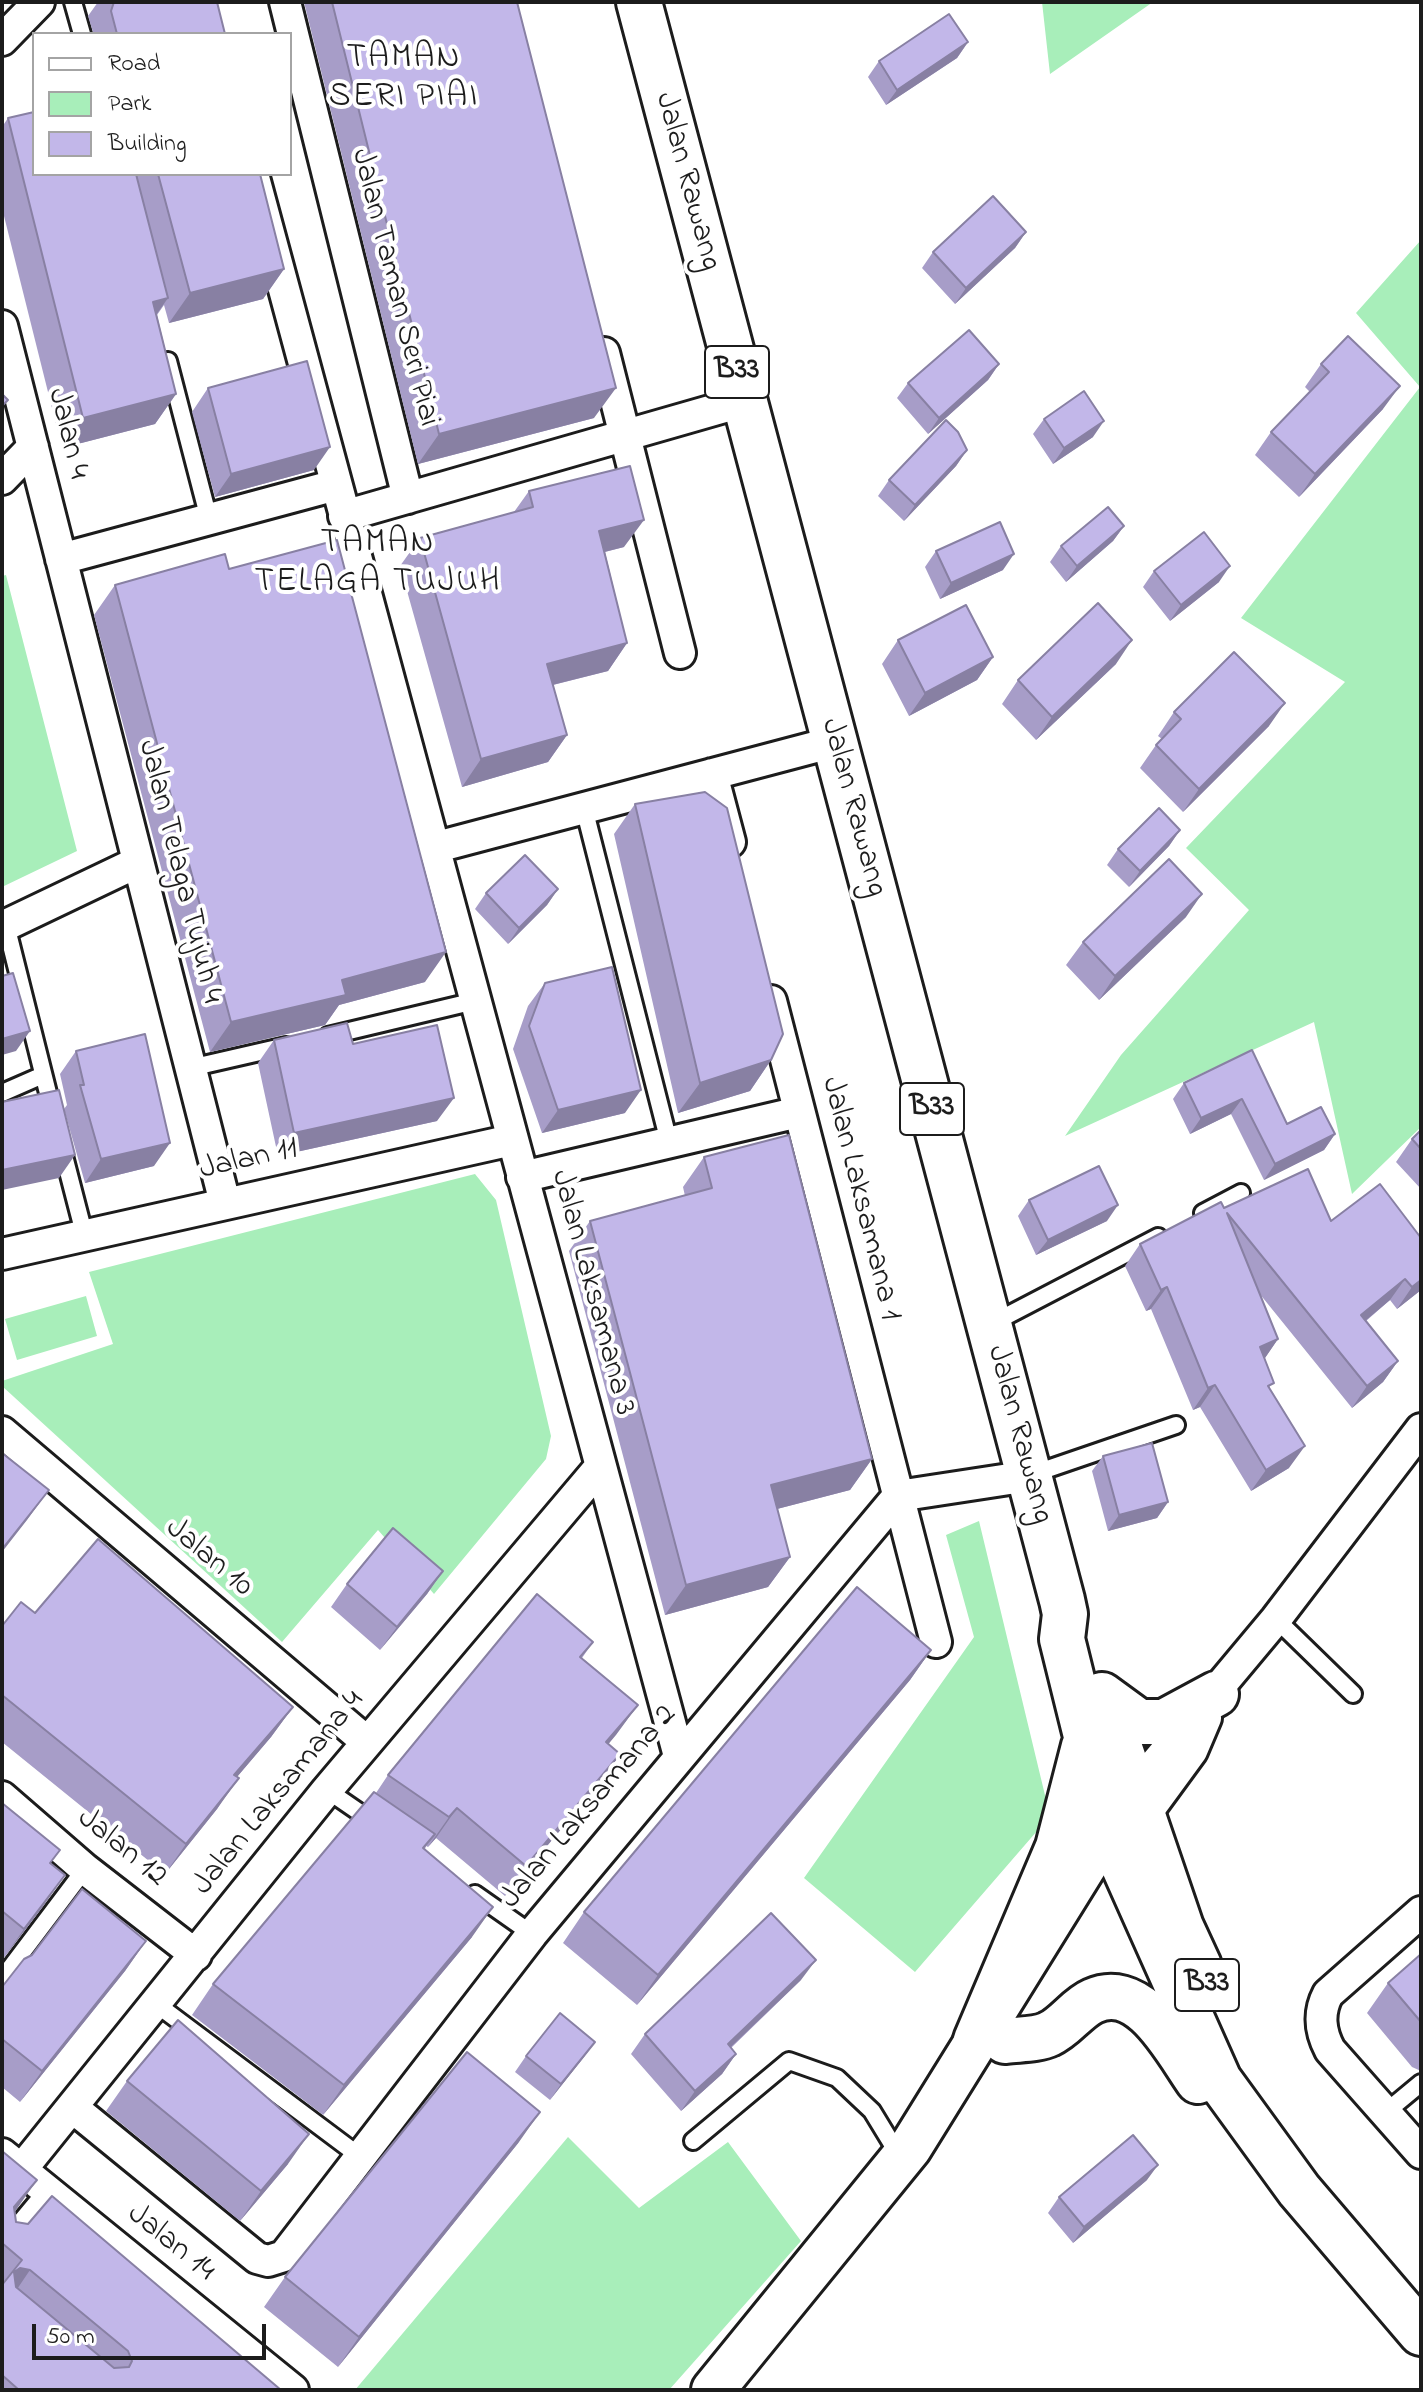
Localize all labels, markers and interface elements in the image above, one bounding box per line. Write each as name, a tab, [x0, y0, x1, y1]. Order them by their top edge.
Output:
legend	[32, 32, 292, 176]
district label: TAMAN SERI PIAI	[329, 40, 479, 120]
text: Road	[108, 47, 160, 82]
text: Park	[108, 87, 151, 122]
street label: Jalan Rawang	[644, 89, 728, 275]
text: Building	[108, 127, 187, 162]
street label: Jalan Taman Seri Piai	[340, 145, 446, 431]
road number: B33	[705, 346, 769, 398]
street label: Jalan 4	[36, 384, 96, 484]
district label: TAMAN TELAGA TUJUH	[254, 525, 502, 604]
street label: Jalan Rawang	[810, 715, 894, 901]
street label: Jalan Telaga Tujuh 4	[127, 736, 229, 1008]
street label: Jalan Laksamana 1	[810, 1073, 908, 1325]
road number: B33	[900, 1083, 964, 1135]
street label: Jalan 11	[196, 1131, 302, 1191]
street label: Jalan Laksamana 3	[540, 1166, 642, 1420]
street label: Jalan Rawang	[976, 1342, 1060, 1528]
street label: Jalan 10	[156, 1511, 260, 1607]
street label: Jalan Laksamana 4	[186, 1684, 374, 1904]
street label: Jalan Laksamana 2	[493, 1698, 687, 1918]
street label: Jalan 12	[68, 1801, 174, 1897]
road number: B33	[1175, 1959, 1239, 2011]
street label: Jalan 14	[118, 2197, 222, 2291]
scale bar	[36, 2308, 270, 2358]
text: 50 m	[46, 2320, 95, 2355]

